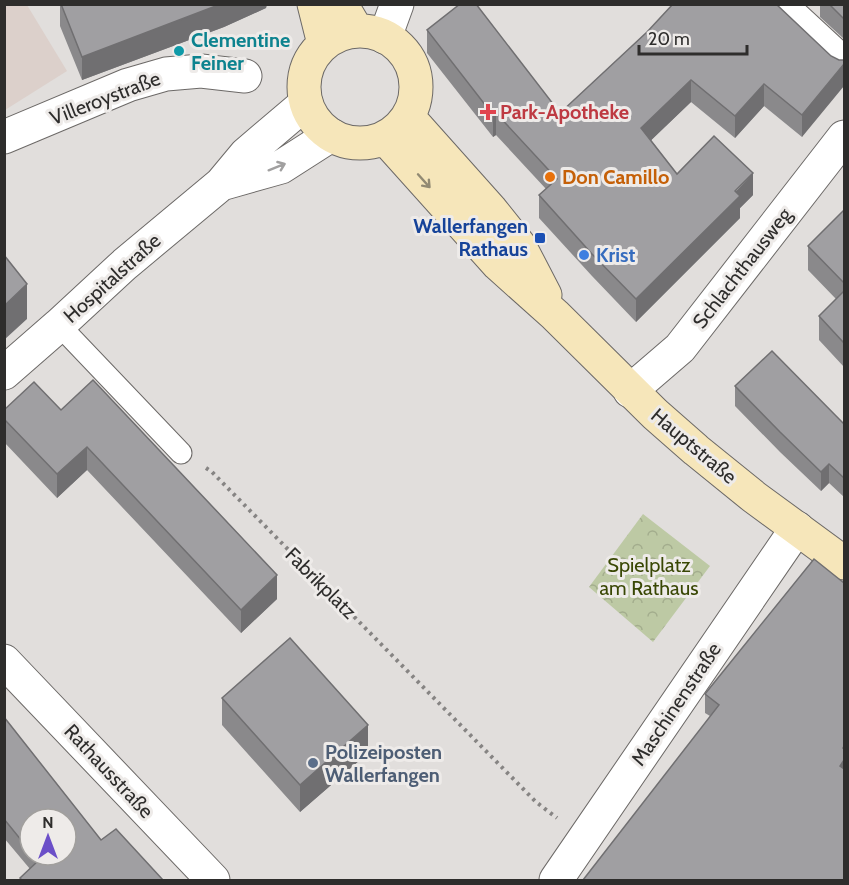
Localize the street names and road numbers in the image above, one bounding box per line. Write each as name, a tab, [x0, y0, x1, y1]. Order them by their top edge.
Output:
street label: Villeroystraße	[46, 66, 164, 130]
street label: Schlachthausweg	[688, 202, 797, 333]
street label: Hospitalstraße	[59, 228, 165, 328]
street label: Hauptstraße	[646, 403, 742, 489]
street label: Fabrikplatz	[280, 542, 362, 624]
street label: Maschinenstraße	[626, 638, 726, 770]
street label: Rathausstraße	[59, 719, 159, 823]

